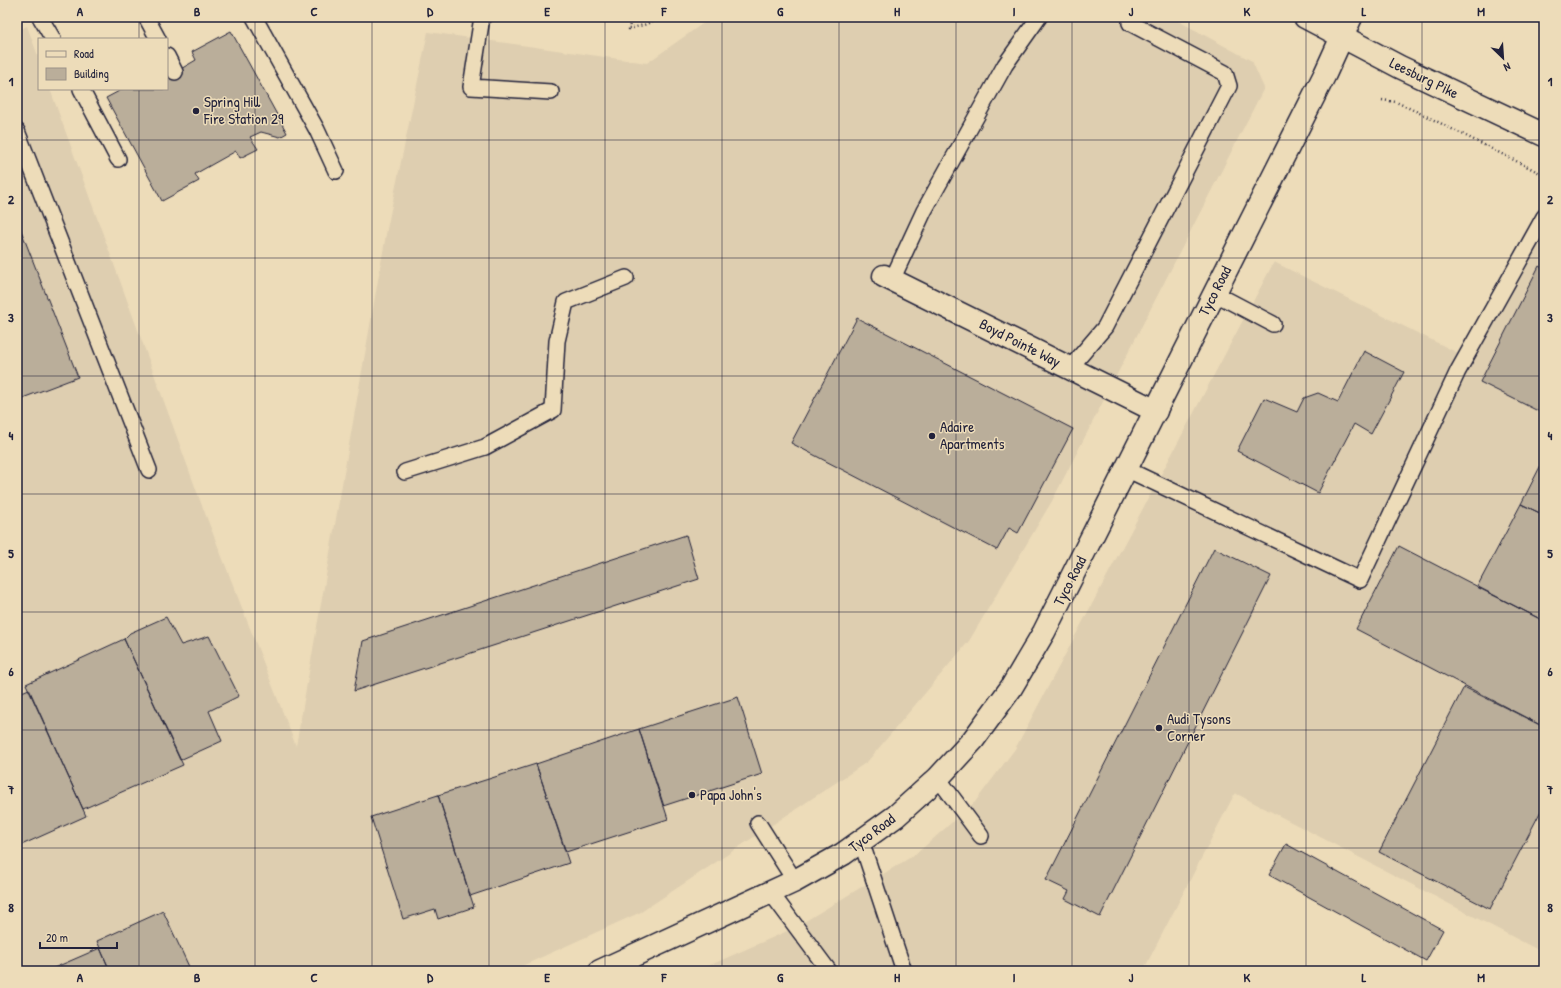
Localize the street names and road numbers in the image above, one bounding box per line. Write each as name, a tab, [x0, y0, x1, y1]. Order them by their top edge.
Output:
street label: Leesburg Pike	[1386, 52, 1462, 103]
street label: Tyco Road	[1193, 262, 1236, 319]
street label: Boyd Pointe Way	[976, 313, 1065, 372]
street label: Tyco Road	[1048, 552, 1091, 609]
street label: Tyco Road	[844, 808, 899, 857]

